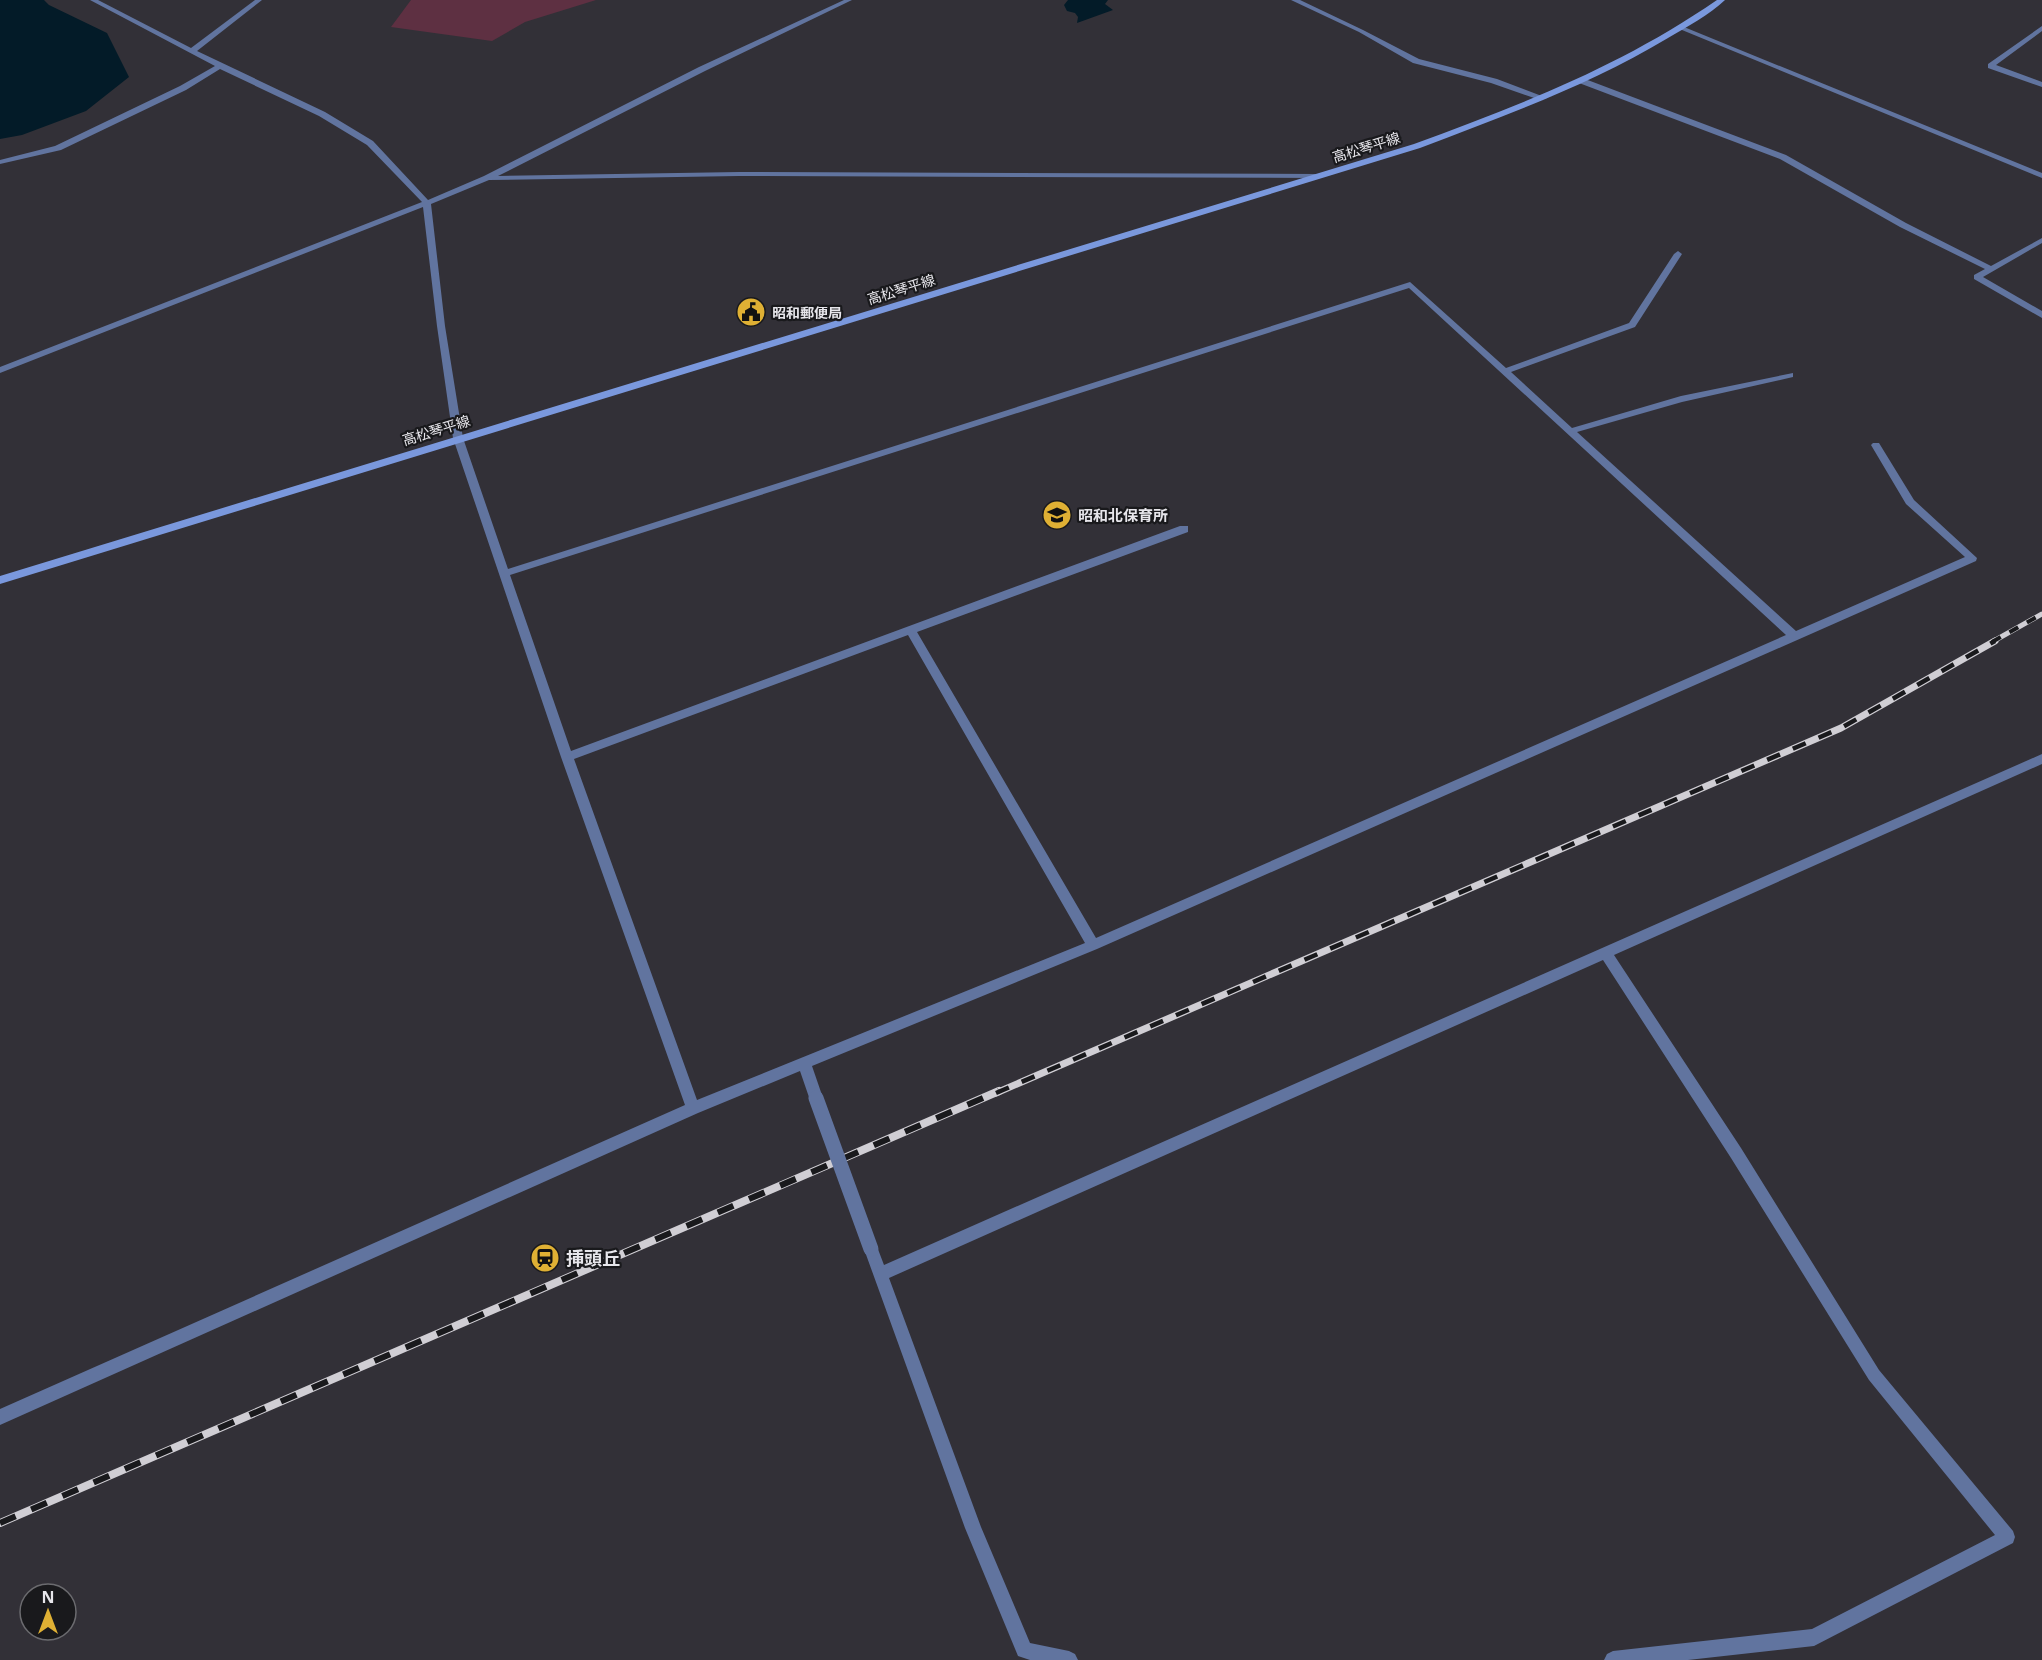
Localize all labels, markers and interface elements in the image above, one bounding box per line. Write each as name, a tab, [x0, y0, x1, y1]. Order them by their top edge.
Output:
street label: 高松琴平線	[1330, 128, 1402, 166]
street label: 高松琴平線	[865, 270, 937, 308]
public building icon: 昭和郵便局	[735, 296, 767, 328]
place label: 昭和郵便局	[772, 303, 842, 322]
street label: 高松琴平線	[400, 411, 472, 449]
school or university icon: 昭和北保育所	[1041, 499, 1073, 531]
place label: 昭和北保育所	[1078, 505, 1168, 525]
station icon: 挿頭丘	[529, 1242, 561, 1274]
place label: 挿頭丘	[566, 1246, 620, 1270]
north arrow	[18, 1582, 78, 1642]
text: N	[41, 1586, 55, 1608]

